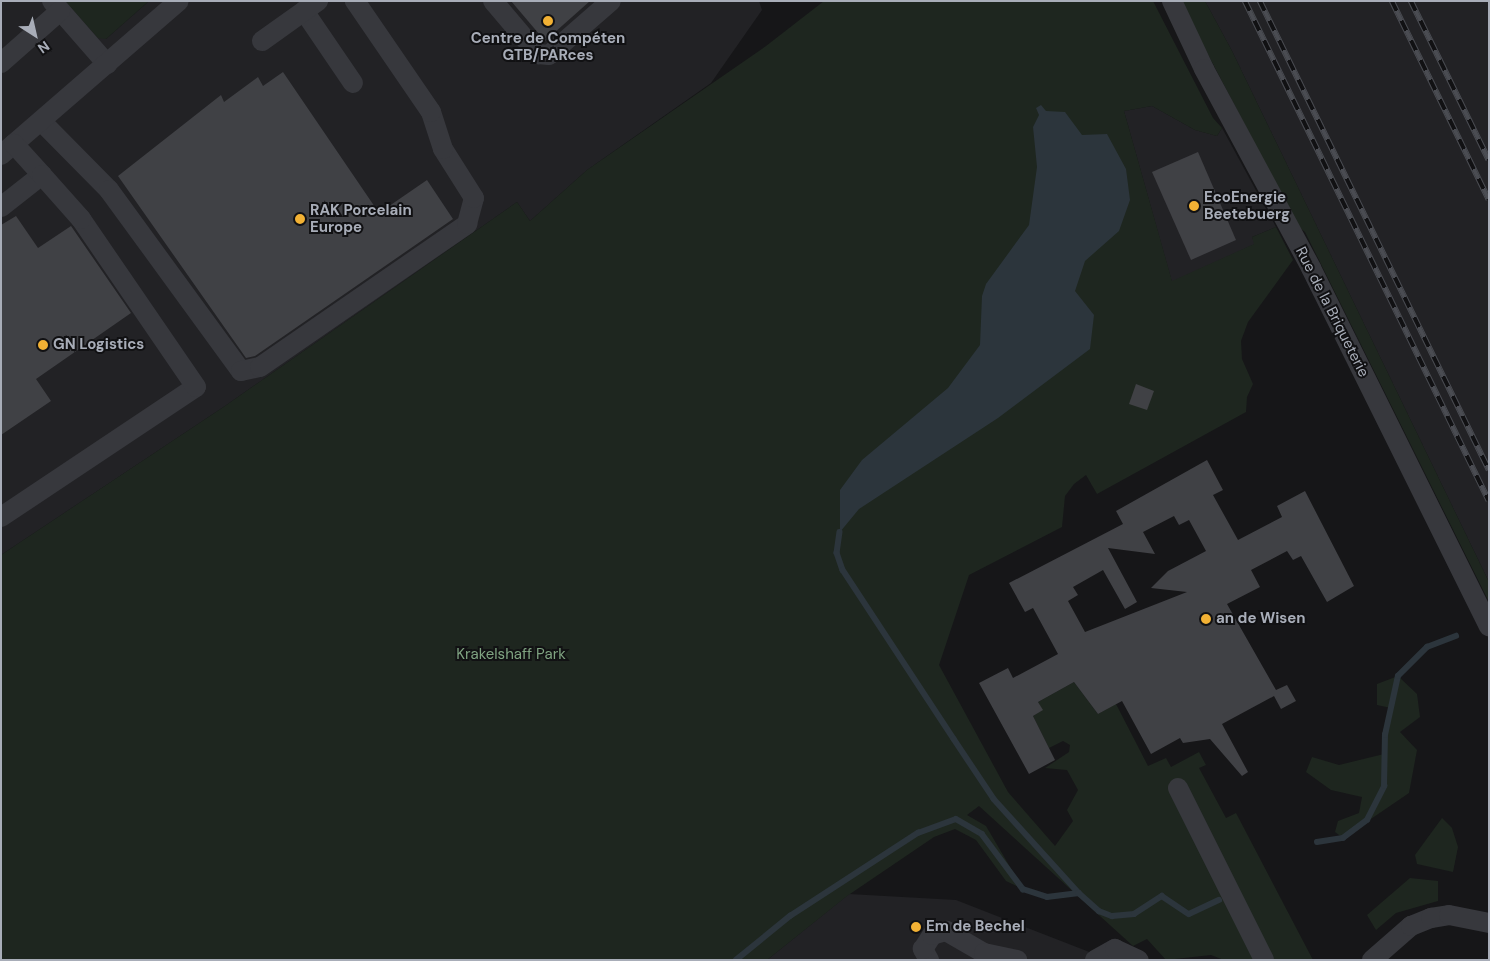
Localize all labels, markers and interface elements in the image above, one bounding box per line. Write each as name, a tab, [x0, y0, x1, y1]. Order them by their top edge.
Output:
north arrow	[10, 10, 60, 60]
marker: Centre de Compéten GTB/PARces	[542, 15, 554, 27]
place label: Centre de Compéten GTB/PARces	[471, 29, 625, 64]
text: N	[34, 37, 53, 58]
place label: EcoEnergie Beetebuerg	[1204, 188, 1290, 223]
marker: EcoEnergie Beetebuerg	[1188, 200, 1200, 212]
place label: RAK Porcelain Europe	[310, 201, 412, 236]
marker: RAK Porcelain Europe	[294, 213, 306, 225]
street label: Rue de la Briqueterie	[1291, 244, 1373, 380]
place label: GN Logistics	[53, 336, 144, 354]
marker: GN Logistics	[37, 339, 49, 351]
place label: an de Wisen	[1216, 610, 1306, 628]
marker: an de Wisen	[1200, 613, 1212, 625]
park label: Krakelshaff Park	[456, 646, 566, 664]
place label: Em de Bechel	[926, 918, 1025, 936]
marker: Em de Bechel	[910, 921, 922, 933]

